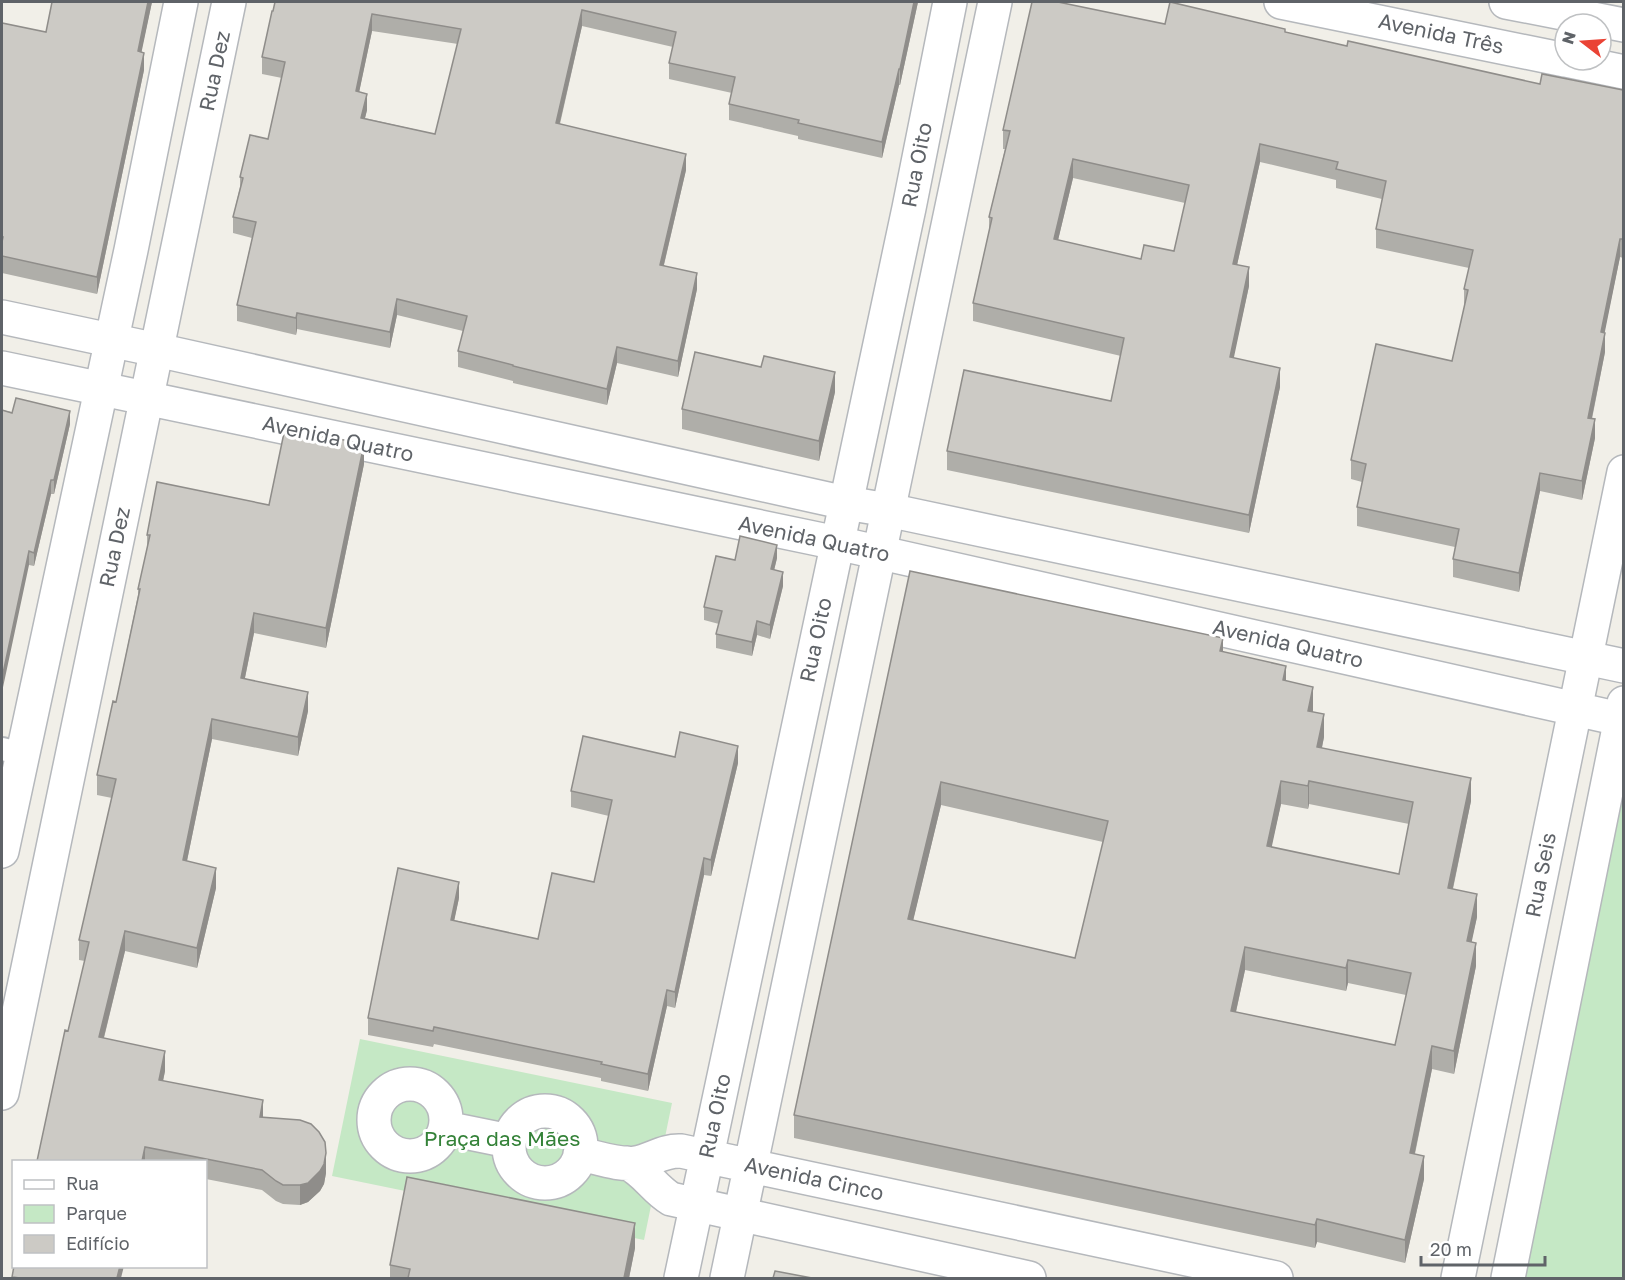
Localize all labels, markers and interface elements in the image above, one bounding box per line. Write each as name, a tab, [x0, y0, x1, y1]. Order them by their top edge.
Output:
street label: Avenida Três	[1376, 7, 1506, 59]
north arrow	[1553, 12, 1613, 72]
street label: Rua Dez	[193, 28, 235, 113]
text: N	[1557, 29, 1580, 46]
street label: Rua Oito	[895, 120, 937, 209]
street label: Avenida Quatro	[260, 409, 416, 467]
street label: Rua Dez	[93, 504, 135, 589]
street label: Avenida Quatro	[736, 509, 892, 567]
street label: Rua Oito	[793, 595, 837, 684]
street label: Avenida Quatro	[1210, 613, 1366, 673]
street label: Rua Seis	[1519, 830, 1561, 920]
street label: Rua Oito	[692, 1071, 736, 1160]
park label: Praça das Mães	[424, 1125, 580, 1151]
street label: Avenida Cinco	[742, 1151, 886, 1205]
legend	[12, 1160, 207, 1268]
text: Rua	[66, 1172, 99, 1194]
text: Parque	[66, 1202, 127, 1224]
scale bar	[1421, 1229, 1546, 1267]
text: Edifício	[66, 1232, 130, 1254]
text: 20 m	[1430, 1238, 1472, 1260]

